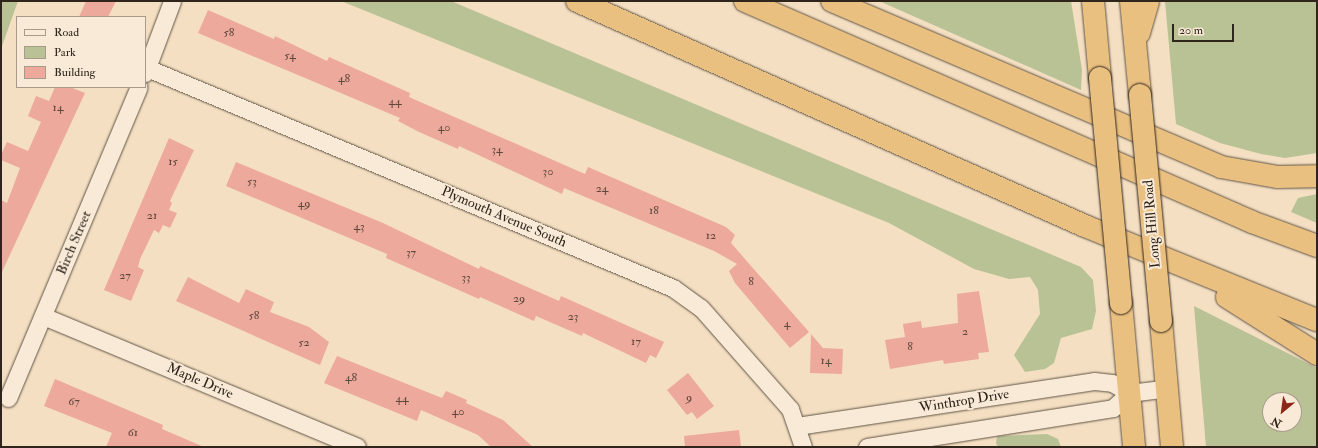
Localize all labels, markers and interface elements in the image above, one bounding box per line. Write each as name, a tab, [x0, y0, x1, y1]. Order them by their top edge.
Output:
legend	[16, 16, 146, 88]
scale bar	[1174, 16, 1236, 42]
text: 20 m	[1179, 23, 1203, 38]
text: Road	[54, 25, 79, 40]
house number: 58	[224, 26, 234, 40]
text: Park	[54, 45, 76, 60]
house number: 54	[284, 49, 296, 63]
text: Building	[54, 65, 95, 80]
house number: 48	[338, 72, 350, 86]
house number: 44	[389, 95, 401, 109]
house number: 14	[53, 101, 63, 115]
house number: 40	[438, 121, 450, 135]
house number: 34	[491, 143, 503, 157]
house number: 15	[168, 155, 178, 169]
house number: 30	[543, 165, 553, 179]
house number: 53	[247, 175, 257, 189]
street label: Long Hill Road	[1140, 179, 1164, 269]
house number: 24	[596, 182, 608, 196]
street label: Plymouth Avenue South	[439, 183, 569, 251]
house number: 49	[298, 197, 310, 211]
house number: 18	[649, 204, 659, 218]
street label: Birch Street	[53, 209, 95, 277]
house number: 21	[147, 209, 157, 223]
house number: 43	[353, 220, 365, 234]
house number: 12	[706, 229, 716, 243]
house number: 37	[406, 246, 416, 260]
house number: 27	[119, 269, 131, 283]
house number: 33	[461, 271, 471, 285]
house number: 8	[748, 275, 754, 289]
house number: 29	[513, 292, 525, 306]
house number: 58	[249, 309, 259, 323]
house number: 23	[568, 310, 578, 324]
house number: 4	[784, 317, 790, 331]
house number: 2	[962, 325, 968, 339]
house number: 17	[631, 335, 641, 349]
house number: 52	[298, 336, 310, 350]
house number: 8	[907, 340, 913, 354]
house number: 14	[821, 354, 831, 368]
street label: Maple Drive	[164, 359, 236, 403]
house number: 48	[345, 371, 357, 385]
street label: Winthrop Drive	[918, 386, 1010, 416]
house number: 9	[686, 391, 692, 405]
house number: 44	[396, 392, 408, 406]
north arrow	[1262, 392, 1302, 432]
house number: 67	[68, 395, 80, 409]
house number: 40	[452, 405, 464, 419]
text: N	[1269, 414, 1284, 430]
house number: 61	[128, 426, 138, 440]

